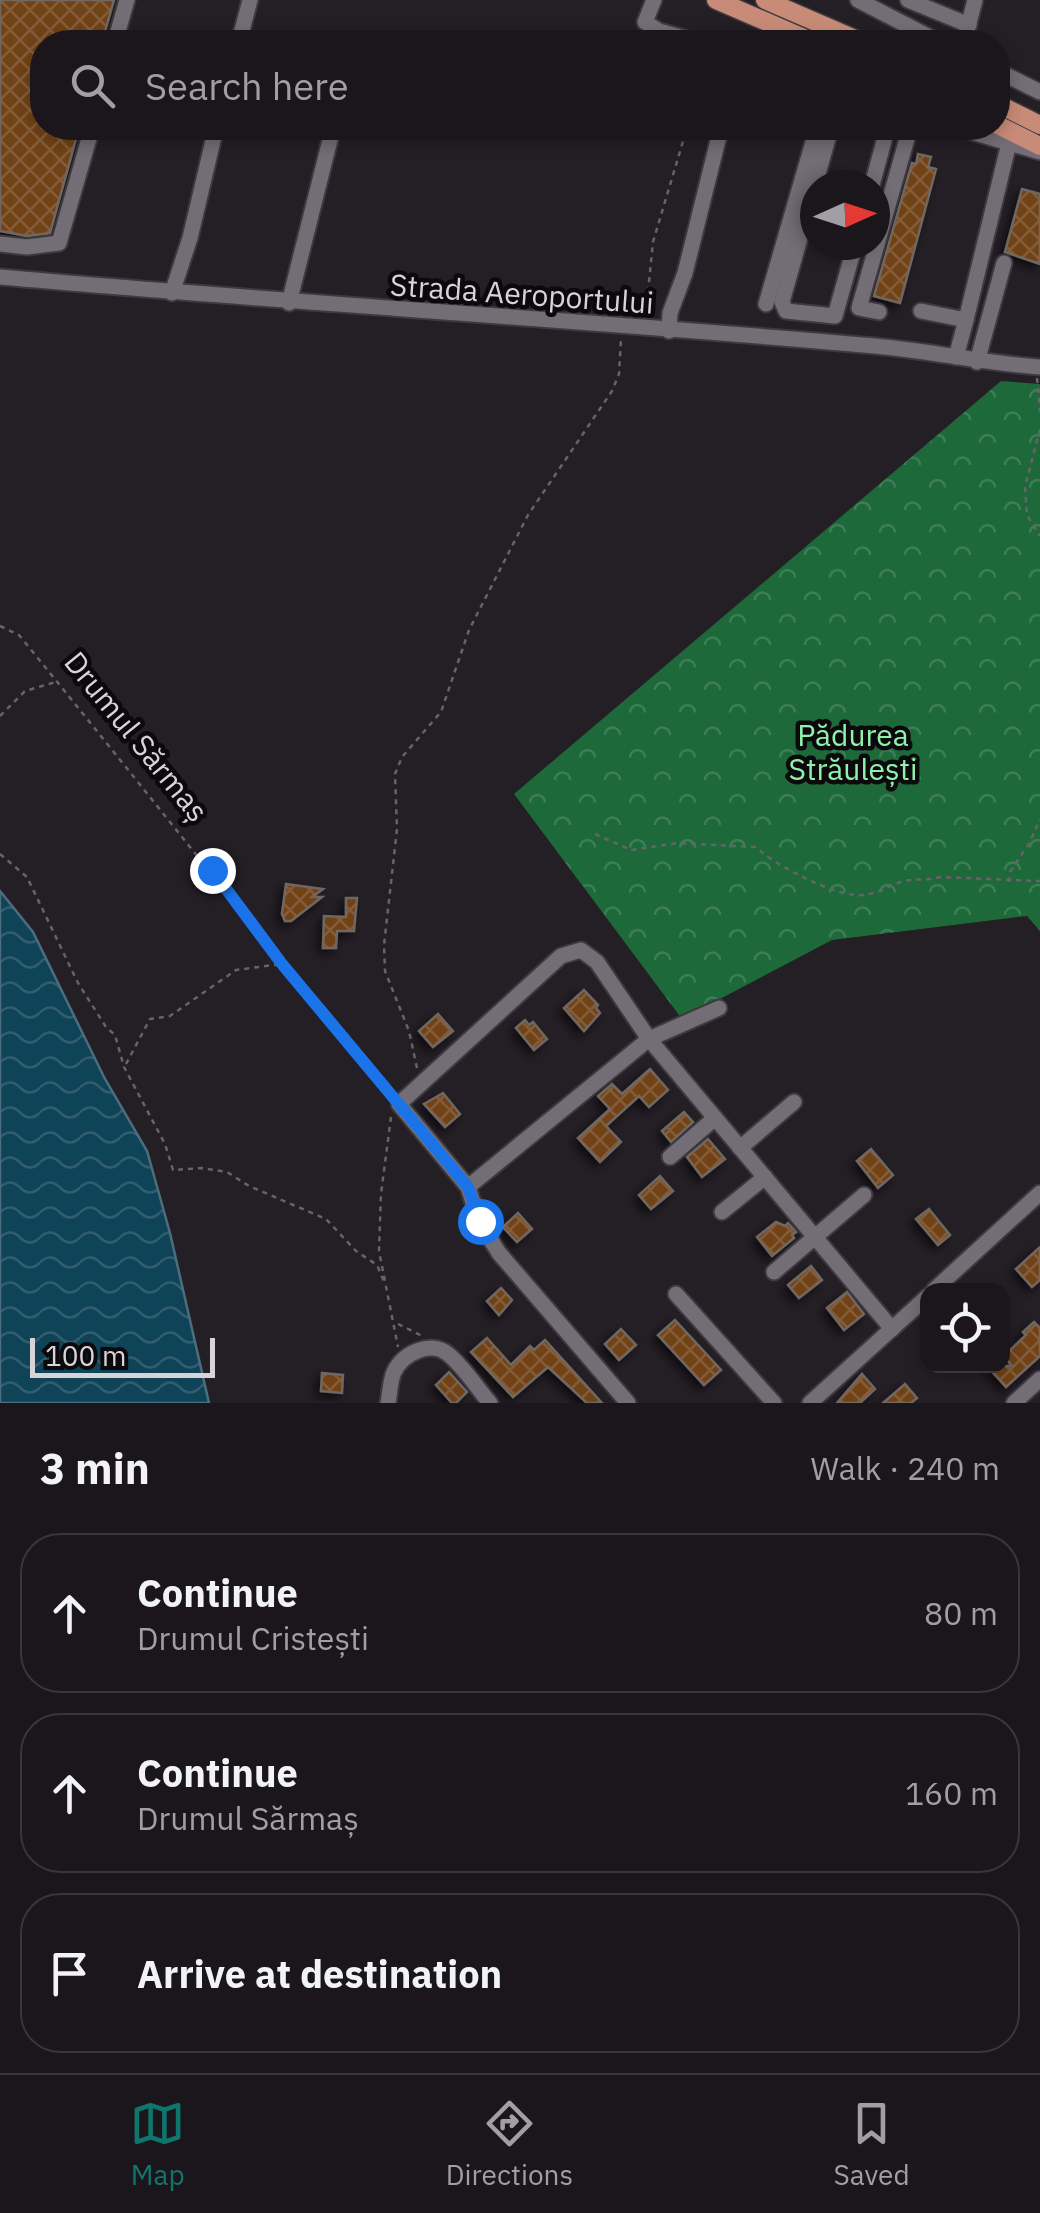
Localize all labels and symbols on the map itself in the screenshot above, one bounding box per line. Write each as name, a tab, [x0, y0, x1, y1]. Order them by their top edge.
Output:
north arrow	[800, 170, 890, 260]
street label: Strada Aeroportului	[389, 264, 655, 322]
street label: Drumul Sărmaș	[56, 643, 218, 829]
park label: Pădurea Străulești	[789, 715, 917, 788]
route end	[190, 848, 236, 894]
route start	[458, 1199, 504, 1245]
scale bar	[30, 1333, 215, 1378]

